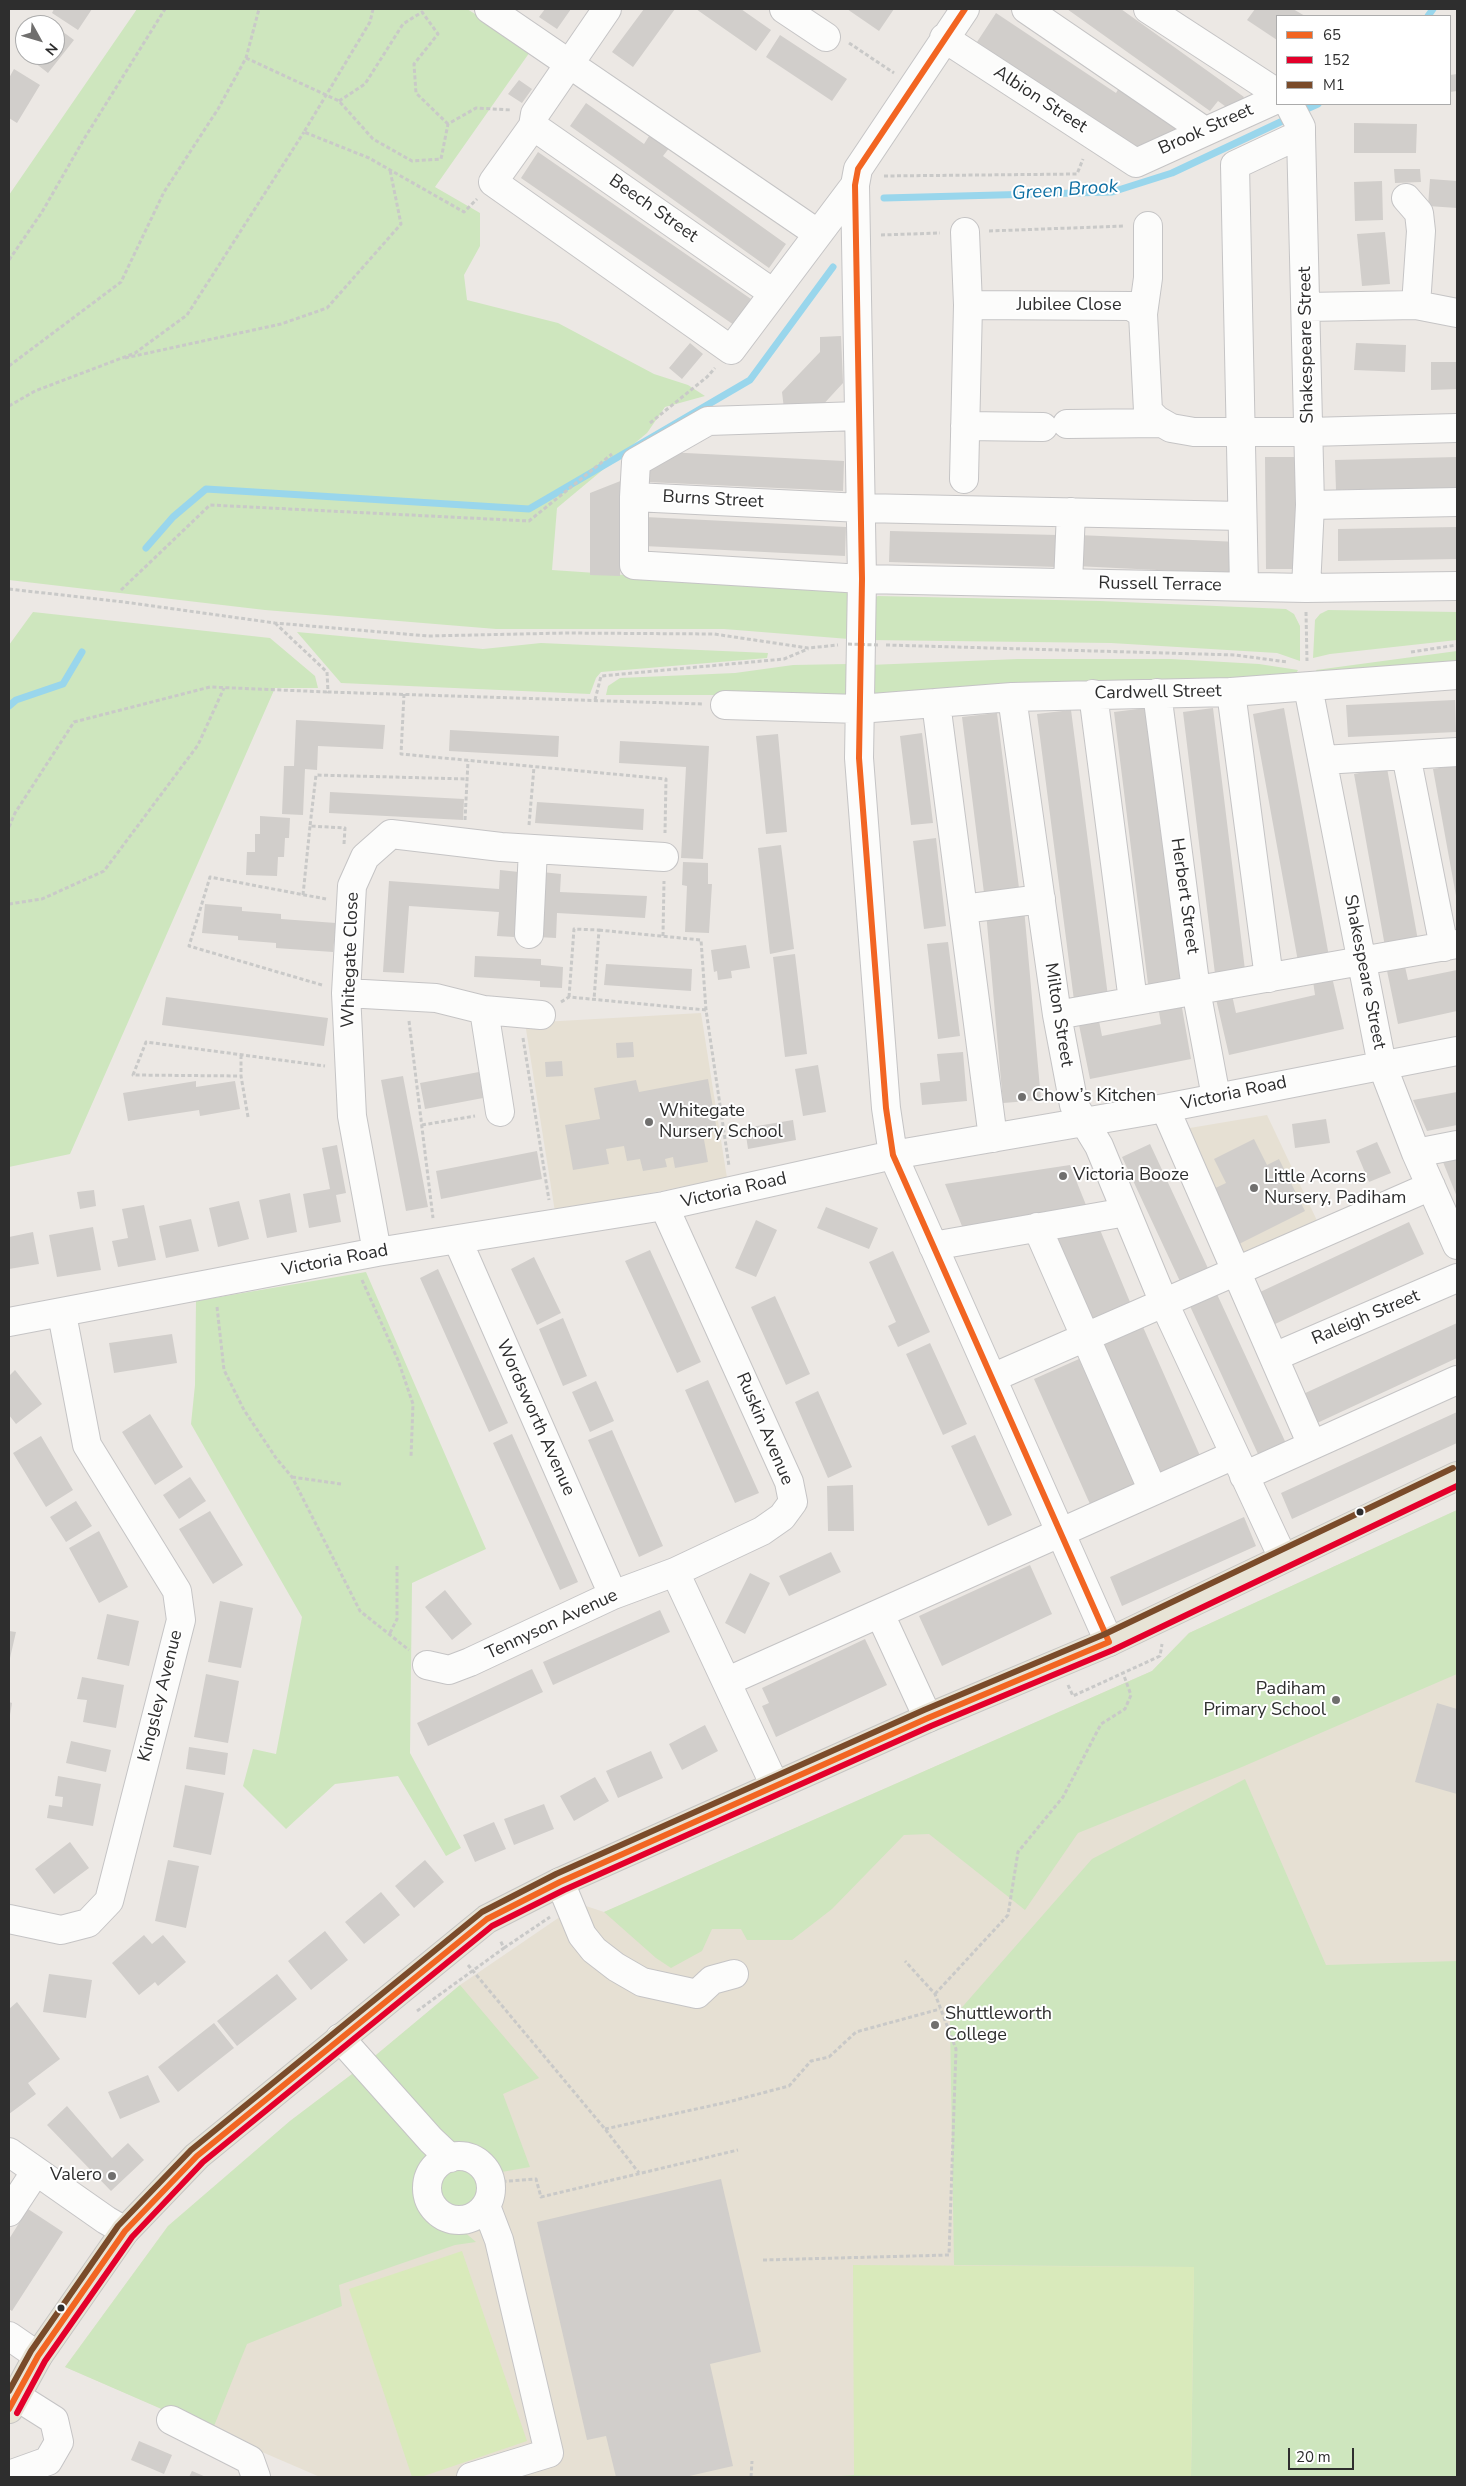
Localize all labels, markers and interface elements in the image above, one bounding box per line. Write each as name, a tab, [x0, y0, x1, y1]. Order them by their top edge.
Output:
north arrow	[15, 15, 65, 65]
legend	[1276, 15, 1451, 105]
text: 65	[1323, 25, 1341, 45]
text: N	[41, 39, 62, 59]
text: 152	[1323, 50, 1350, 70]
street label: Albion Street	[989, 62, 1091, 138]
text: M1	[1323, 75, 1345, 95]
street label: Brook Street	[1155, 100, 1257, 160]
street label: Beech Street	[604, 170, 702, 248]
water label: Green Brook	[1011, 176, 1119, 206]
street label: Shakespeare Street	[1295, 266, 1319, 424]
street label: Jubilee Close	[1016, 295, 1122, 317]
street label: Burns Street	[662, 487, 764, 513]
street label: Russell Terrace	[1098, 573, 1222, 597]
street label: Cardwell Street	[1094, 681, 1222, 705]
street label: Herbert Street	[1165, 837, 1203, 955]
street label: Whitegate Close	[338, 892, 364, 1028]
street label: Shakespeare Street	[1338, 893, 1390, 1051]
street label: Milton Street	[1039, 961, 1077, 1069]
street label: Victoria Road	[1179, 1072, 1289, 1116]
place label: Chow’s Kitchen	[1032, 1086, 1156, 1108]
marker: Chow’s Kitchen	[1016, 1091, 1028, 1103]
place label: Whitegate Nursery School	[659, 1101, 783, 1144]
marker: Whitegate Nursery School	[643, 1116, 655, 1128]
place label: Victoria Booze	[1073, 1165, 1189, 1187]
place label: Little Acorns Nursery, Padiham	[1264, 1167, 1406, 1210]
street label: Victoria Road	[679, 1168, 789, 1214]
marker: Victoria Booze	[1057, 1170, 1069, 1182]
marker: Little Acorns Nursery, Padiham	[1248, 1182, 1260, 1194]
street label: Victoria Road	[280, 1240, 390, 1282]
street label: Raleigh Street	[1309, 1286, 1423, 1350]
street label: Wordsworth Avenue	[491, 1337, 579, 1499]
street label: Ruskin Avenue	[731, 1370, 797, 1488]
unlabelled marker	[1355, 1507, 1365, 1517]
street label: Tennyson Avenue	[483, 1585, 621, 1665]
street label: Kingsley Avenue	[134, 1628, 188, 1764]
place label: Padiham Primary School	[1203, 1679, 1326, 1722]
marker: Padiham Primary School	[1330, 1694, 1342, 1706]
place label: Shuttleworth College	[945, 2004, 1052, 2046]
marker: Shuttleworth College	[929, 2019, 941, 2031]
place label: Valero	[50, 2165, 102, 2187]
marker: Valero	[106, 2170, 118, 2182]
unlabelled marker	[56, 2303, 66, 2313]
scale bar	[1291, 2438, 1357, 2470]
text: 20 m	[1296, 2447, 1331, 2467]

